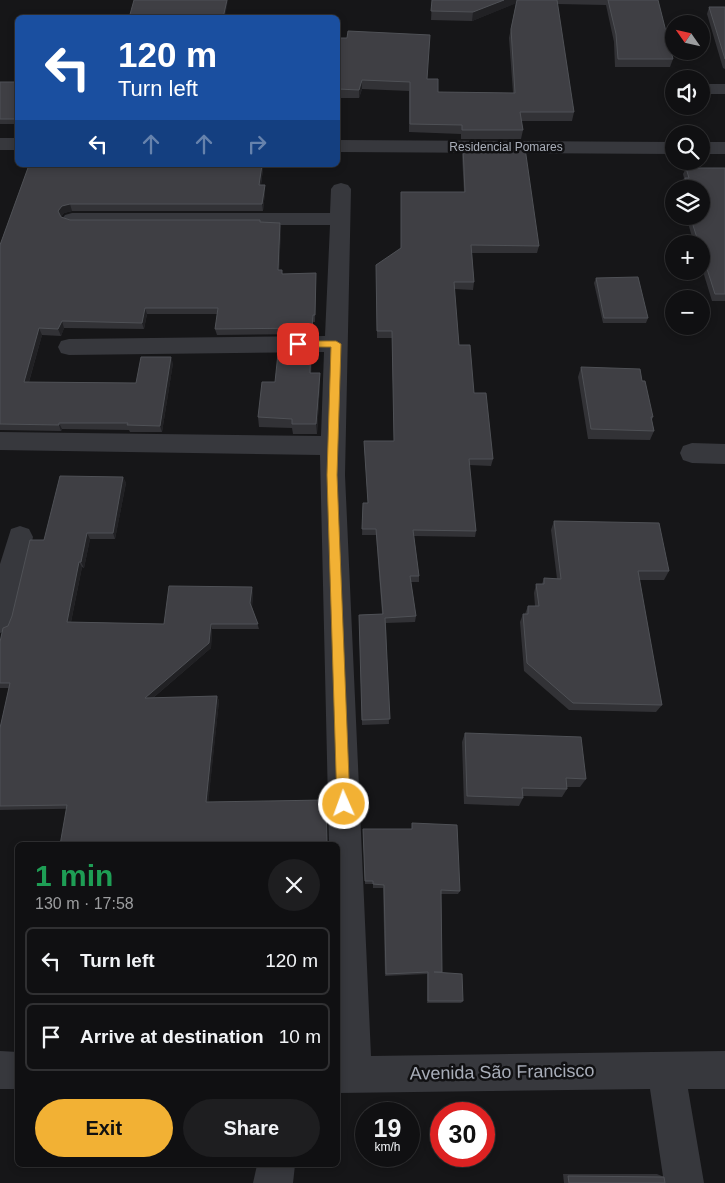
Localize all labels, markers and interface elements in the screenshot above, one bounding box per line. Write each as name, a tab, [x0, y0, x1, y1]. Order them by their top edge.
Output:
north arrow	[665, 15, 710, 60]
map controls	[665, 15, 710, 335]
icon: left	[35, 35, 100, 100]
text: 120 m	[118, 35, 217, 74]
button: sound	[665, 70, 710, 115]
text: Turn left	[118, 76, 198, 101]
button: search	[665, 125, 710, 170]
icon: left	[84, 130, 112, 158]
icon: ahead	[137, 130, 165, 158]
icon: ahead	[190, 130, 218, 158]
icon: right	[243, 130, 271, 158]
street label: Residencial Pomares	[449, 140, 563, 154]
button: layers	[665, 180, 710, 225]
button: +	[665, 235, 710, 280]
button: −	[665, 290, 710, 335]
pin	[277, 323, 319, 365]
icon: arrive	[284, 330, 312, 358]
position arrow	[317, 777, 369, 829]
text: 1 min	[35, 859, 113, 892]
button: close	[268, 859, 320, 911]
text: 130 m · 17:58	[35, 895, 134, 912]
icon: left	[37, 947, 65, 975]
text: Turn left	[80, 950, 155, 971]
text: 120 m	[265, 950, 318, 971]
icon: arrive	[37, 1023, 65, 1051]
text: Arrive at destination	[80, 1026, 264, 1047]
text: 10 m	[279, 1026, 321, 1047]
street label: Avenida São Francisco	[409, 1060, 595, 1084]
button: Exit	[35, 1099, 173, 1157]
button: Share	[183, 1099, 320, 1157]
speed limit sign: 30	[430, 1102, 495, 1167]
text: 19	[374, 1114, 401, 1142]
text: km/h	[374, 1140, 401, 1154]

